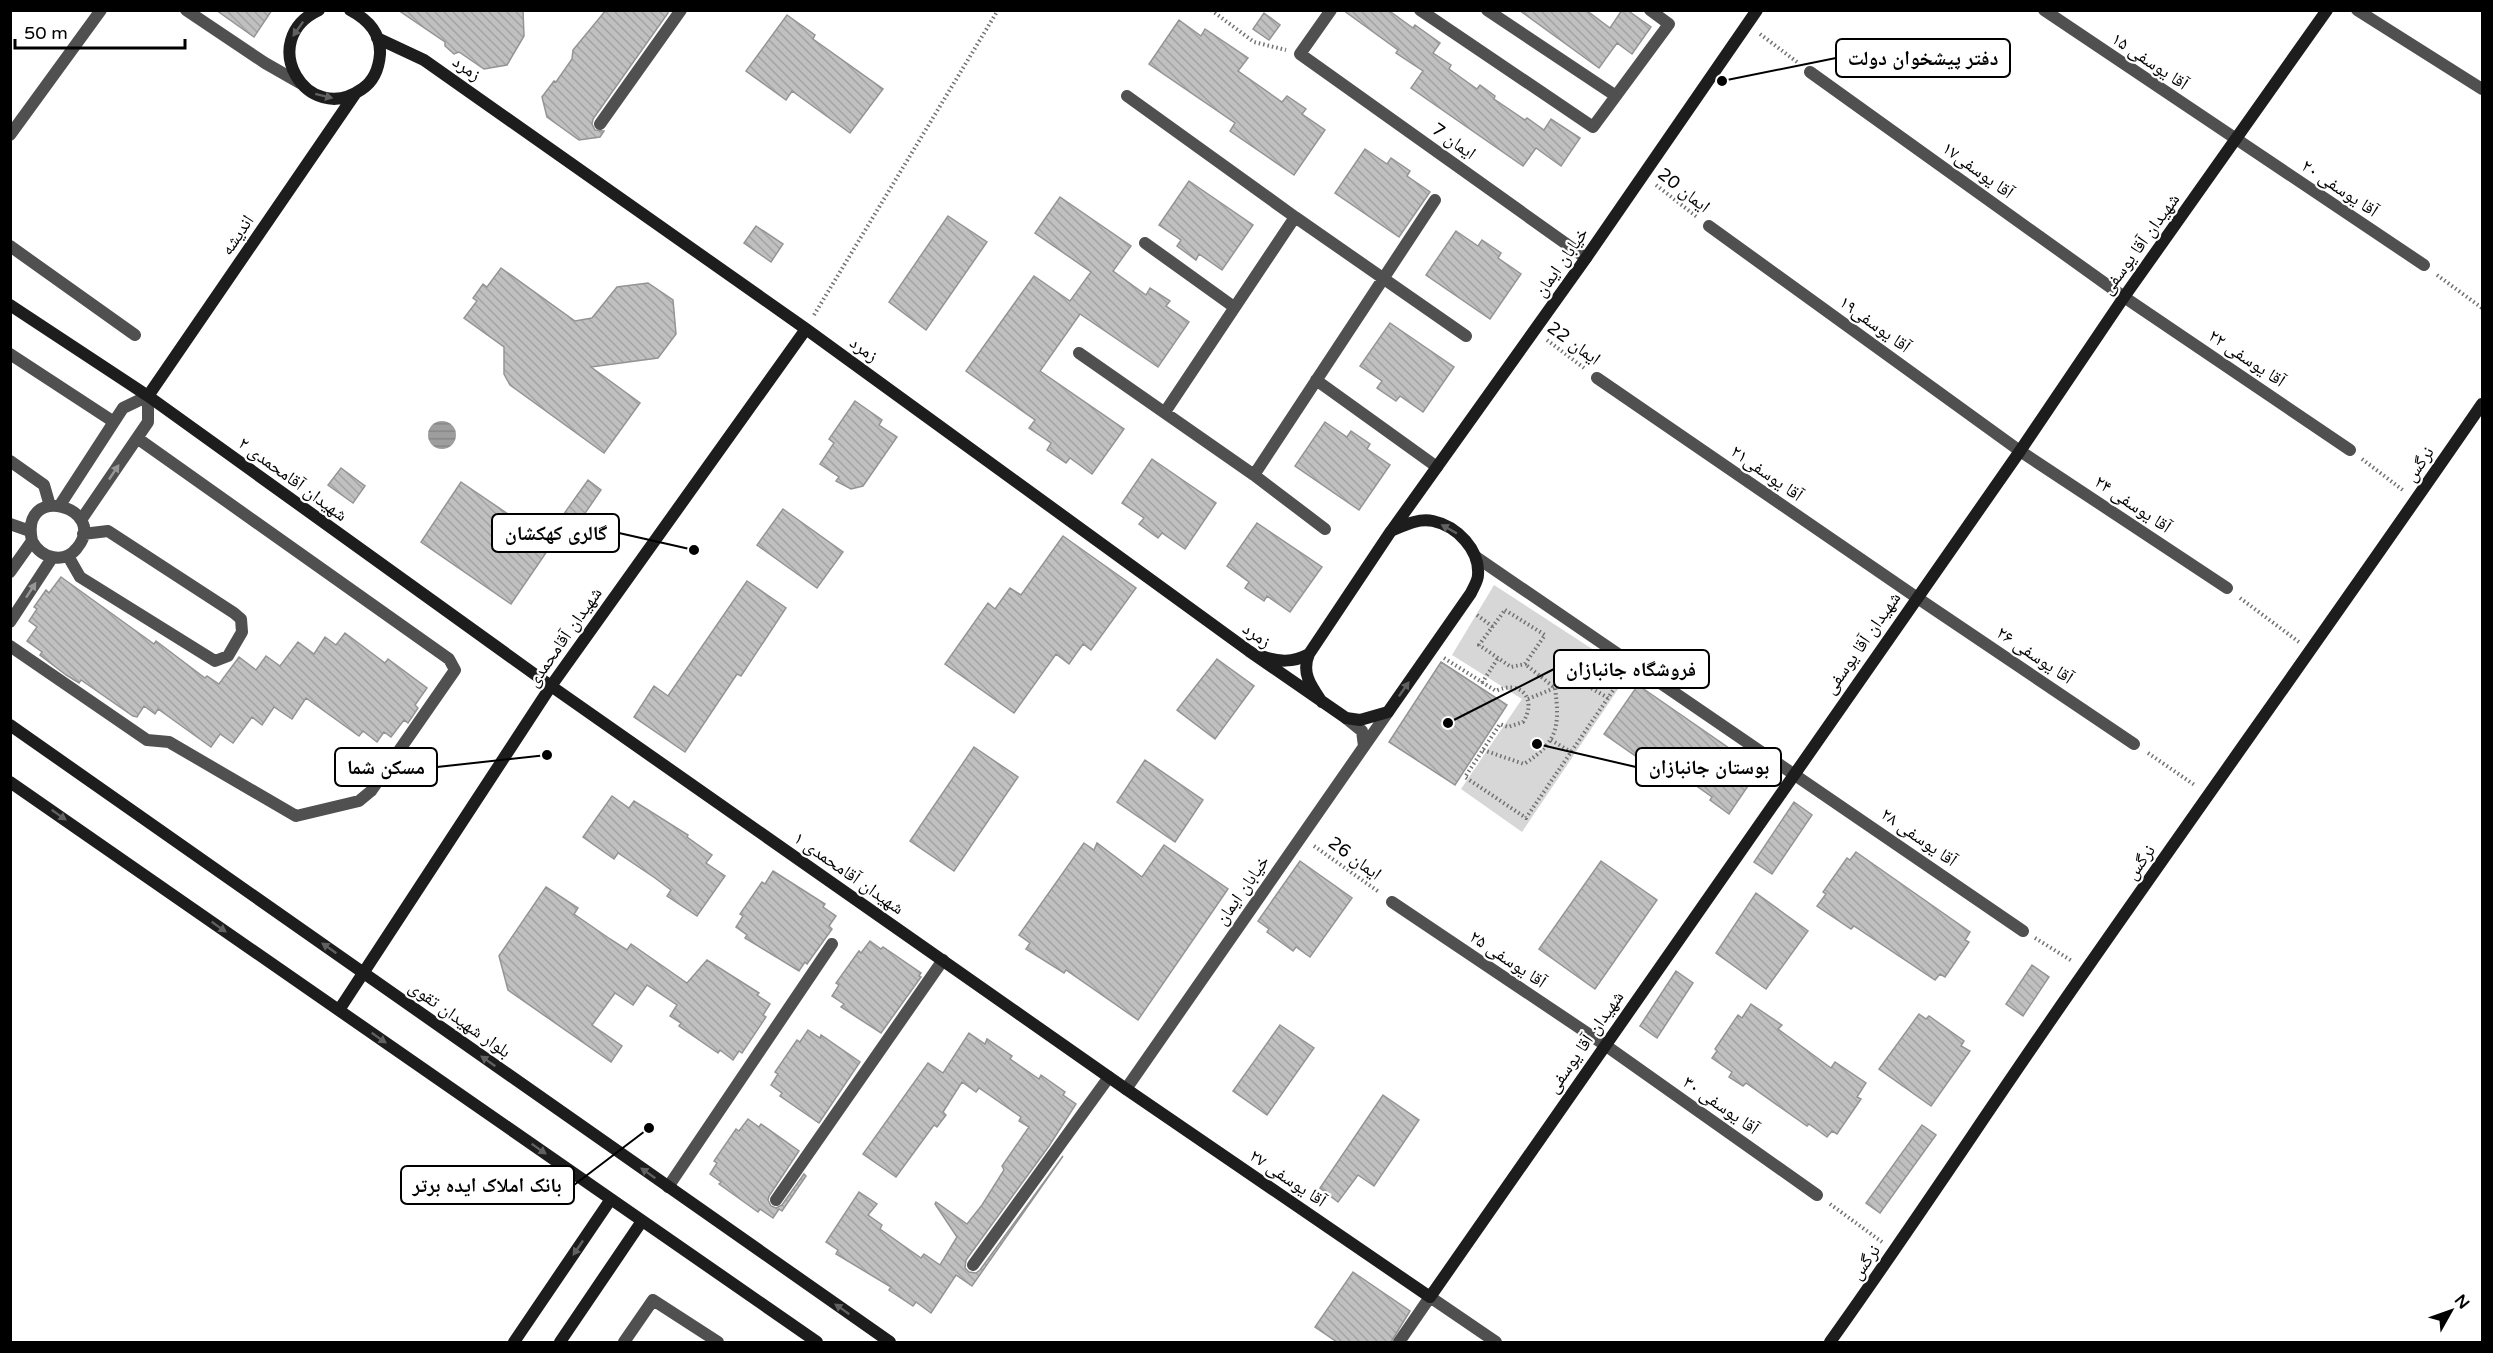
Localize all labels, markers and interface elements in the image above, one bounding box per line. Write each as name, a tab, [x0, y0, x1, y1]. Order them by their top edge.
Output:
scale bar	[15, 12, 184, 50]
one-way arrow	[292, 20, 304, 36]
text: 50 m	[24, 22, 68, 44]
street label: آقا یوسفی ۱۵	[2107, 27, 2193, 95]
callout: دفتر پیشخوان دولت	[1836, 39, 2010, 77]
text: دفتر پیشخوان دولت	[1848, 47, 1998, 71]
street label: زمرد	[448, 50, 486, 86]
one-way arrow	[315, 92, 333, 102]
street label: ایمان 7	[1428, 118, 1480, 164]
street label: آقا یوسفی۱۷	[1938, 137, 2018, 204]
street label: آقا یوسفی ۲۰	[2297, 154, 2383, 222]
street label: ایمان 20	[1653, 163, 1715, 217]
street label: شهیدان آقا یوسفی	[2096, 189, 2184, 299]
street label: انديشه	[216, 211, 258, 259]
street label: خیابان ایمان	[1529, 223, 1593, 301]
street label: آقا یوسفی۱۹	[1835, 291, 1915, 358]
street label: ایمان 22	[1543, 316, 1605, 370]
street label: آقا یوسفی ۲۲	[2204, 324, 2290, 392]
street label: زمرد	[845, 331, 883, 367]
street label: شهیدان آقامحمدی ۲	[234, 432, 352, 526]
street label: آقا یوسفی۲۱	[1727, 440, 1808, 506]
street label: نرگس	[2399, 442, 2439, 486]
one-way arrow	[108, 464, 119, 480]
street label: آقا یوسفی ۲۴	[2090, 470, 2176, 538]
callout: گالری کهکشان	[492, 514, 619, 552]
text: گالری کهکشان	[505, 522, 607, 546]
one-way arrow	[1440, 524, 1457, 534]
one-way arrow	[25, 582, 36, 598]
street label: شهیدان آقامحمدی	[521, 583, 607, 691]
street label: شهیدان آقا یوسفی	[1819, 588, 1905, 698]
street label: زمرد	[1238, 617, 1276, 653]
street label: آقا یوسفی ۲۶	[1992, 621, 2078, 689]
callout: فروشگاه جانبازان	[1554, 650, 1709, 688]
text: فروشگاه جانبازان	[1566, 658, 1696, 682]
one-way arrow	[1398, 681, 1410, 697]
callout: مسکن شما	[335, 748, 437, 786]
callout: بوستان جانبازان	[1636, 748, 1781, 786]
text: مسکن شما	[347, 756, 425, 780]
text: بوستان جانبازان	[1649, 756, 1769, 780]
street label: آقا یوسفی ۲۸	[1877, 803, 1962, 871]
one-way arrow	[50, 809, 66, 821]
street label: شهیدان آقامحمدی ۱	[790, 827, 908, 919]
street label: ایمان 26	[1324, 831, 1386, 885]
street label: نرگس	[2120, 840, 2160, 884]
street label: خیابان ایمان	[1210, 851, 1274, 929]
one-way arrow	[210, 921, 226, 933]
street label: آقا یوسفی ۲۵	[1465, 925, 1551, 993]
one-way arrow	[321, 943, 336, 955]
street label: بلوار شهیدان تقوی	[405, 976, 515, 1062]
street label: شهیدان آقا یوسفی	[1542, 987, 1628, 1097]
one-way arrow	[370, 1032, 386, 1044]
one-way arrow	[481, 1055, 497, 1067]
street label: آقا یوسفی ۳۰	[1679, 1071, 1764, 1139]
one-way arrow	[531, 1143, 547, 1154]
street label: آقا یوسفی ۲۷	[1245, 1144, 1331, 1212]
callout: بانک املاک ایده برتر	[401, 1166, 574, 1204]
one-way arrow	[640, 1168, 656, 1179]
text: بانک املاک ایده برتر	[411, 1174, 562, 1198]
one-way arrow	[572, 1239, 584, 1255]
street label: نرگس	[1845, 1240, 1885, 1284]
north arrow	[2421, 1281, 2481, 1341]
text: N	[2450, 1291, 2474, 1313]
one-way arrow	[834, 1304, 850, 1315]

